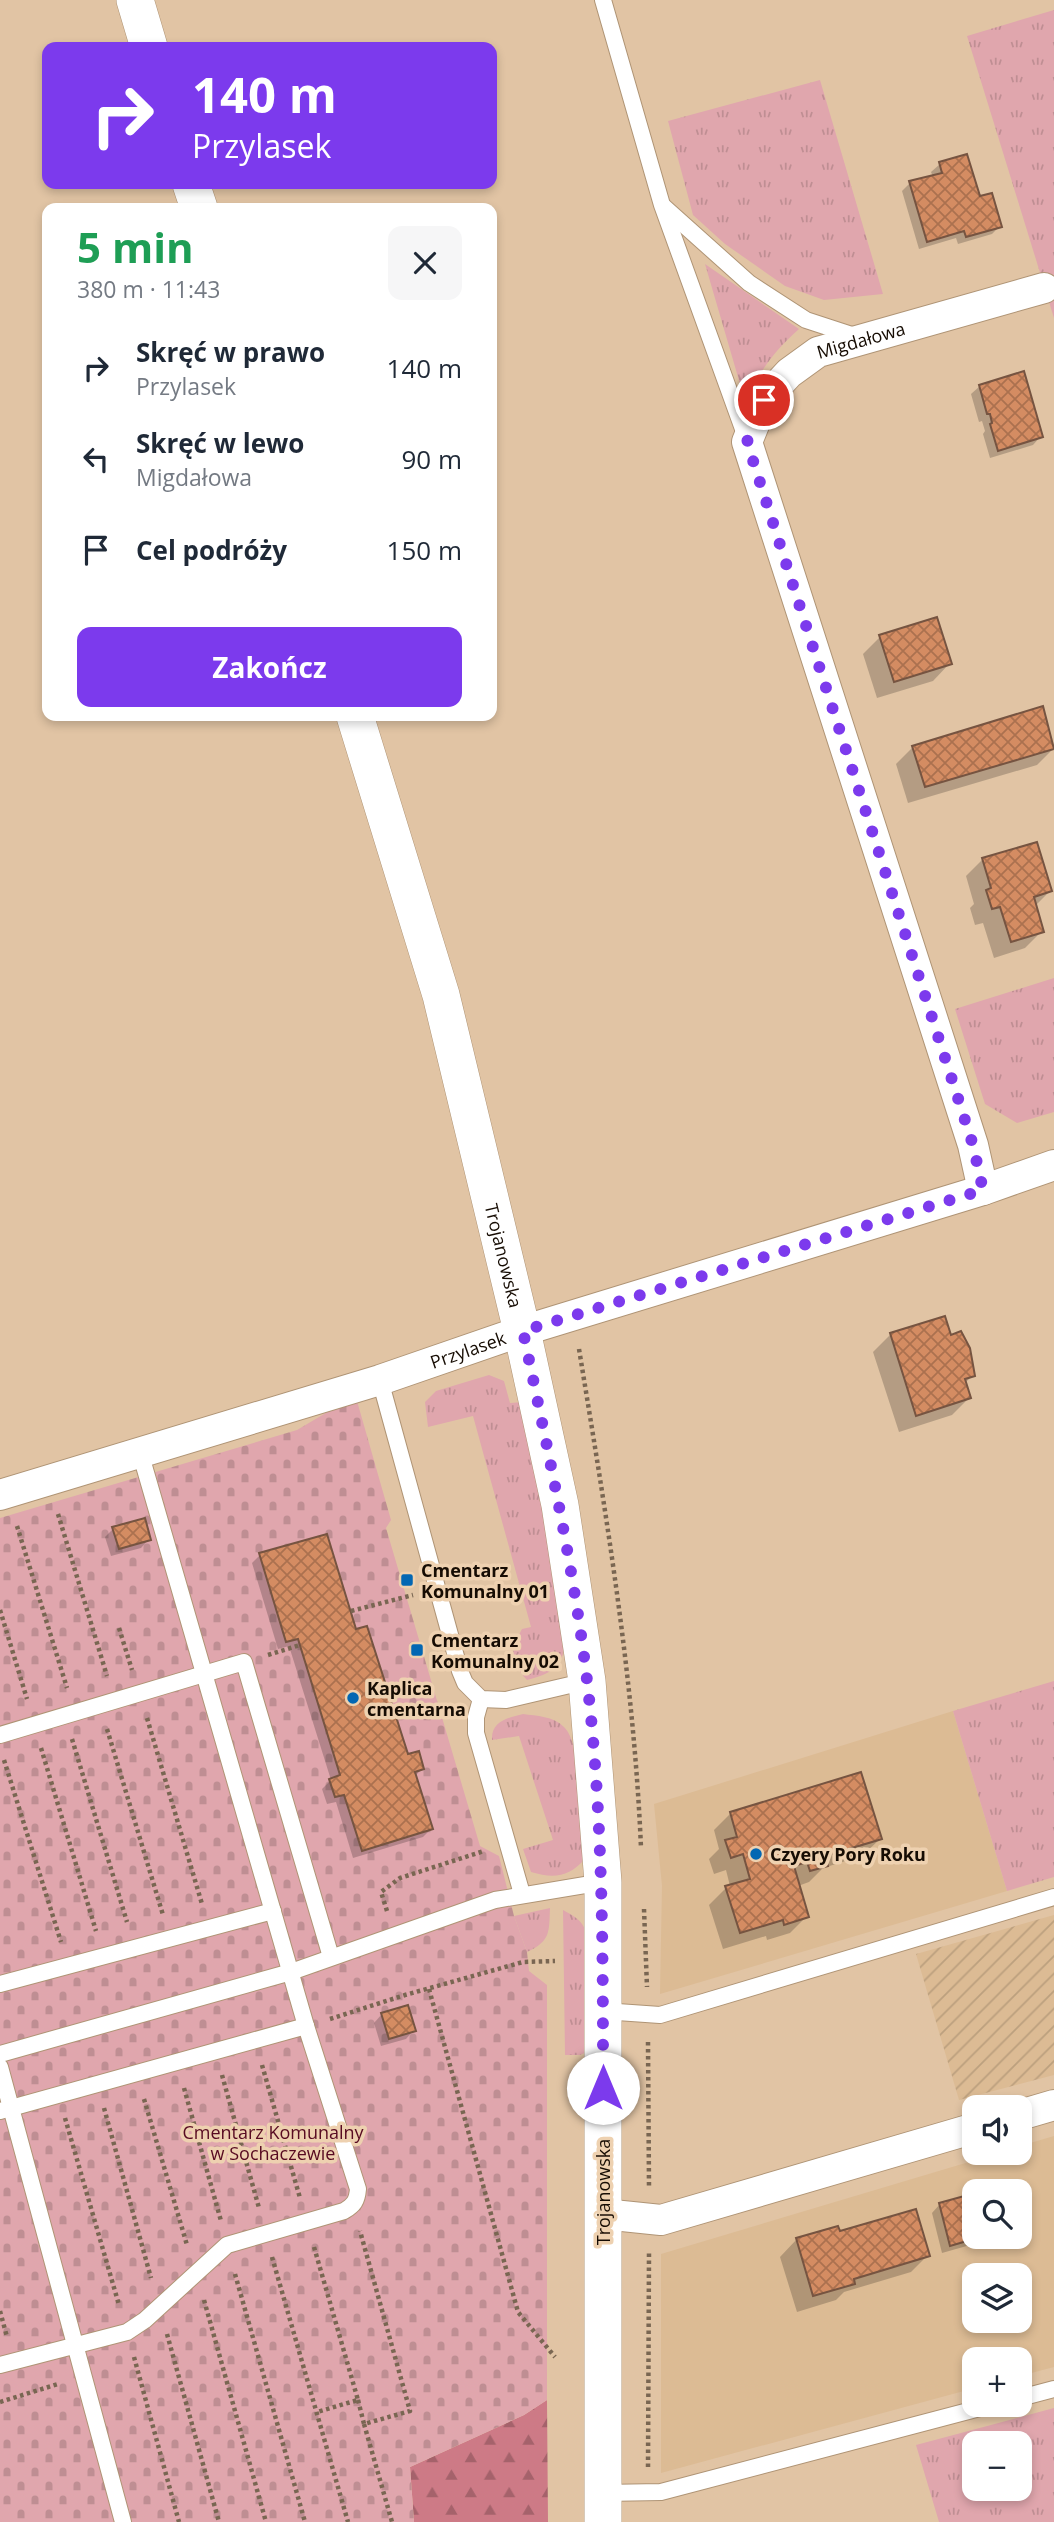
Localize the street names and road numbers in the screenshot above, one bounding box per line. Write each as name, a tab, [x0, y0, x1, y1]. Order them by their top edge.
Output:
street label: Migdałowa	[814, 316, 908, 364]
street label: Trojanowska	[480, 1201, 528, 1310]
street label: Przylasek	[427, 1325, 509, 1374]
street label: Trojanowska	[591, 2139, 615, 2245]

